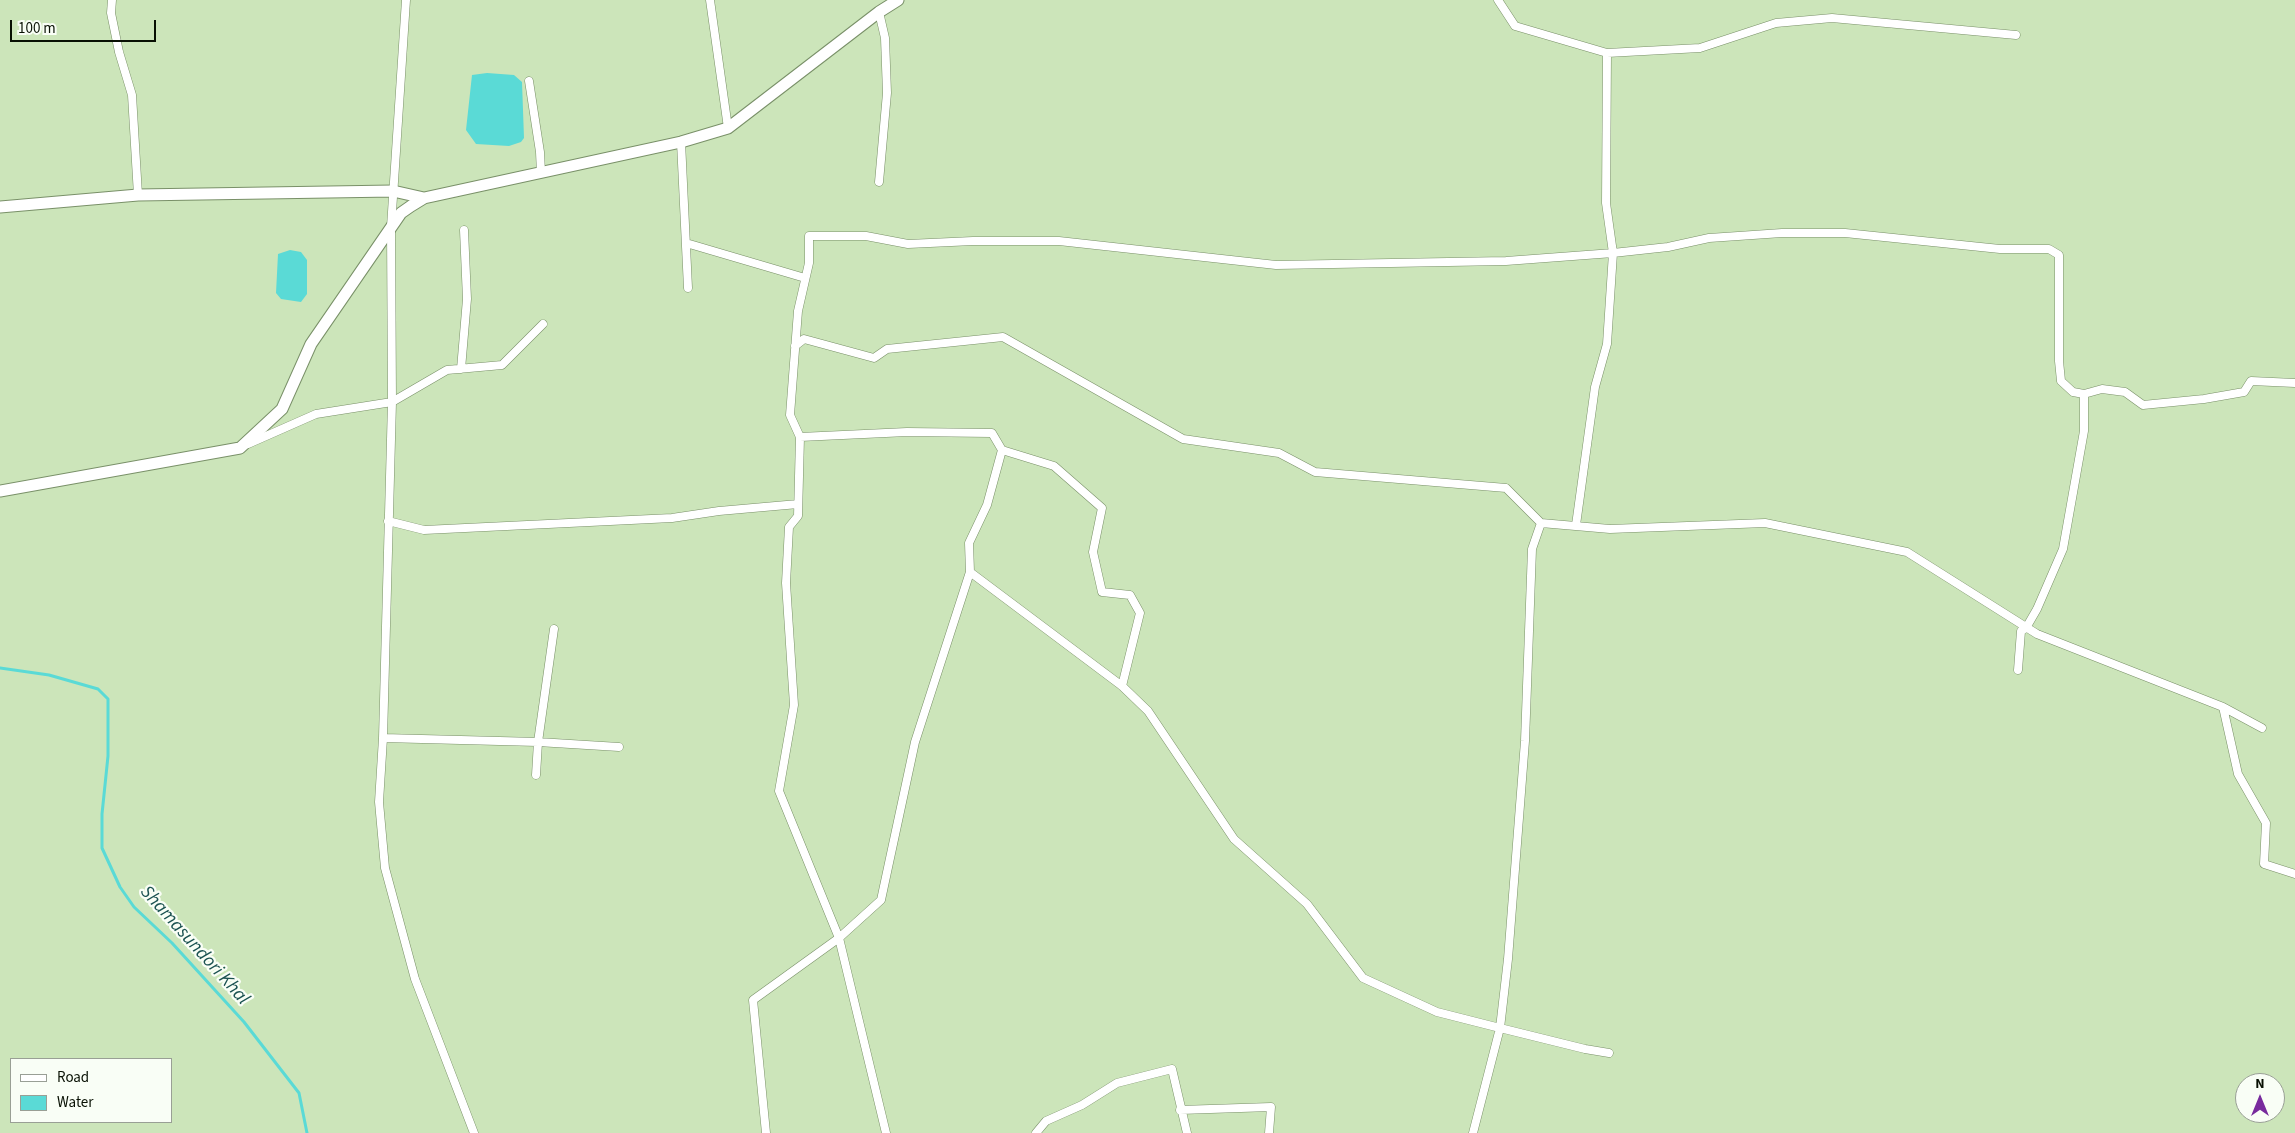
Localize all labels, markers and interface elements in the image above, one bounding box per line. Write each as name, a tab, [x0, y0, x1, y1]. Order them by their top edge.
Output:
scale bar	[12, 10, 159, 42]
text: 100 m	[18, 18, 56, 39]
water label: Shamasundori Khal	[134, 882, 254, 1010]
legend	[10, 1058, 172, 1123]
text: Road	[57, 1067, 89, 1088]
north arrow	[2235, 1073, 2285, 1123]
text: N	[2255, 1074, 2265, 1094]
text: Water	[57, 1092, 93, 1113]

